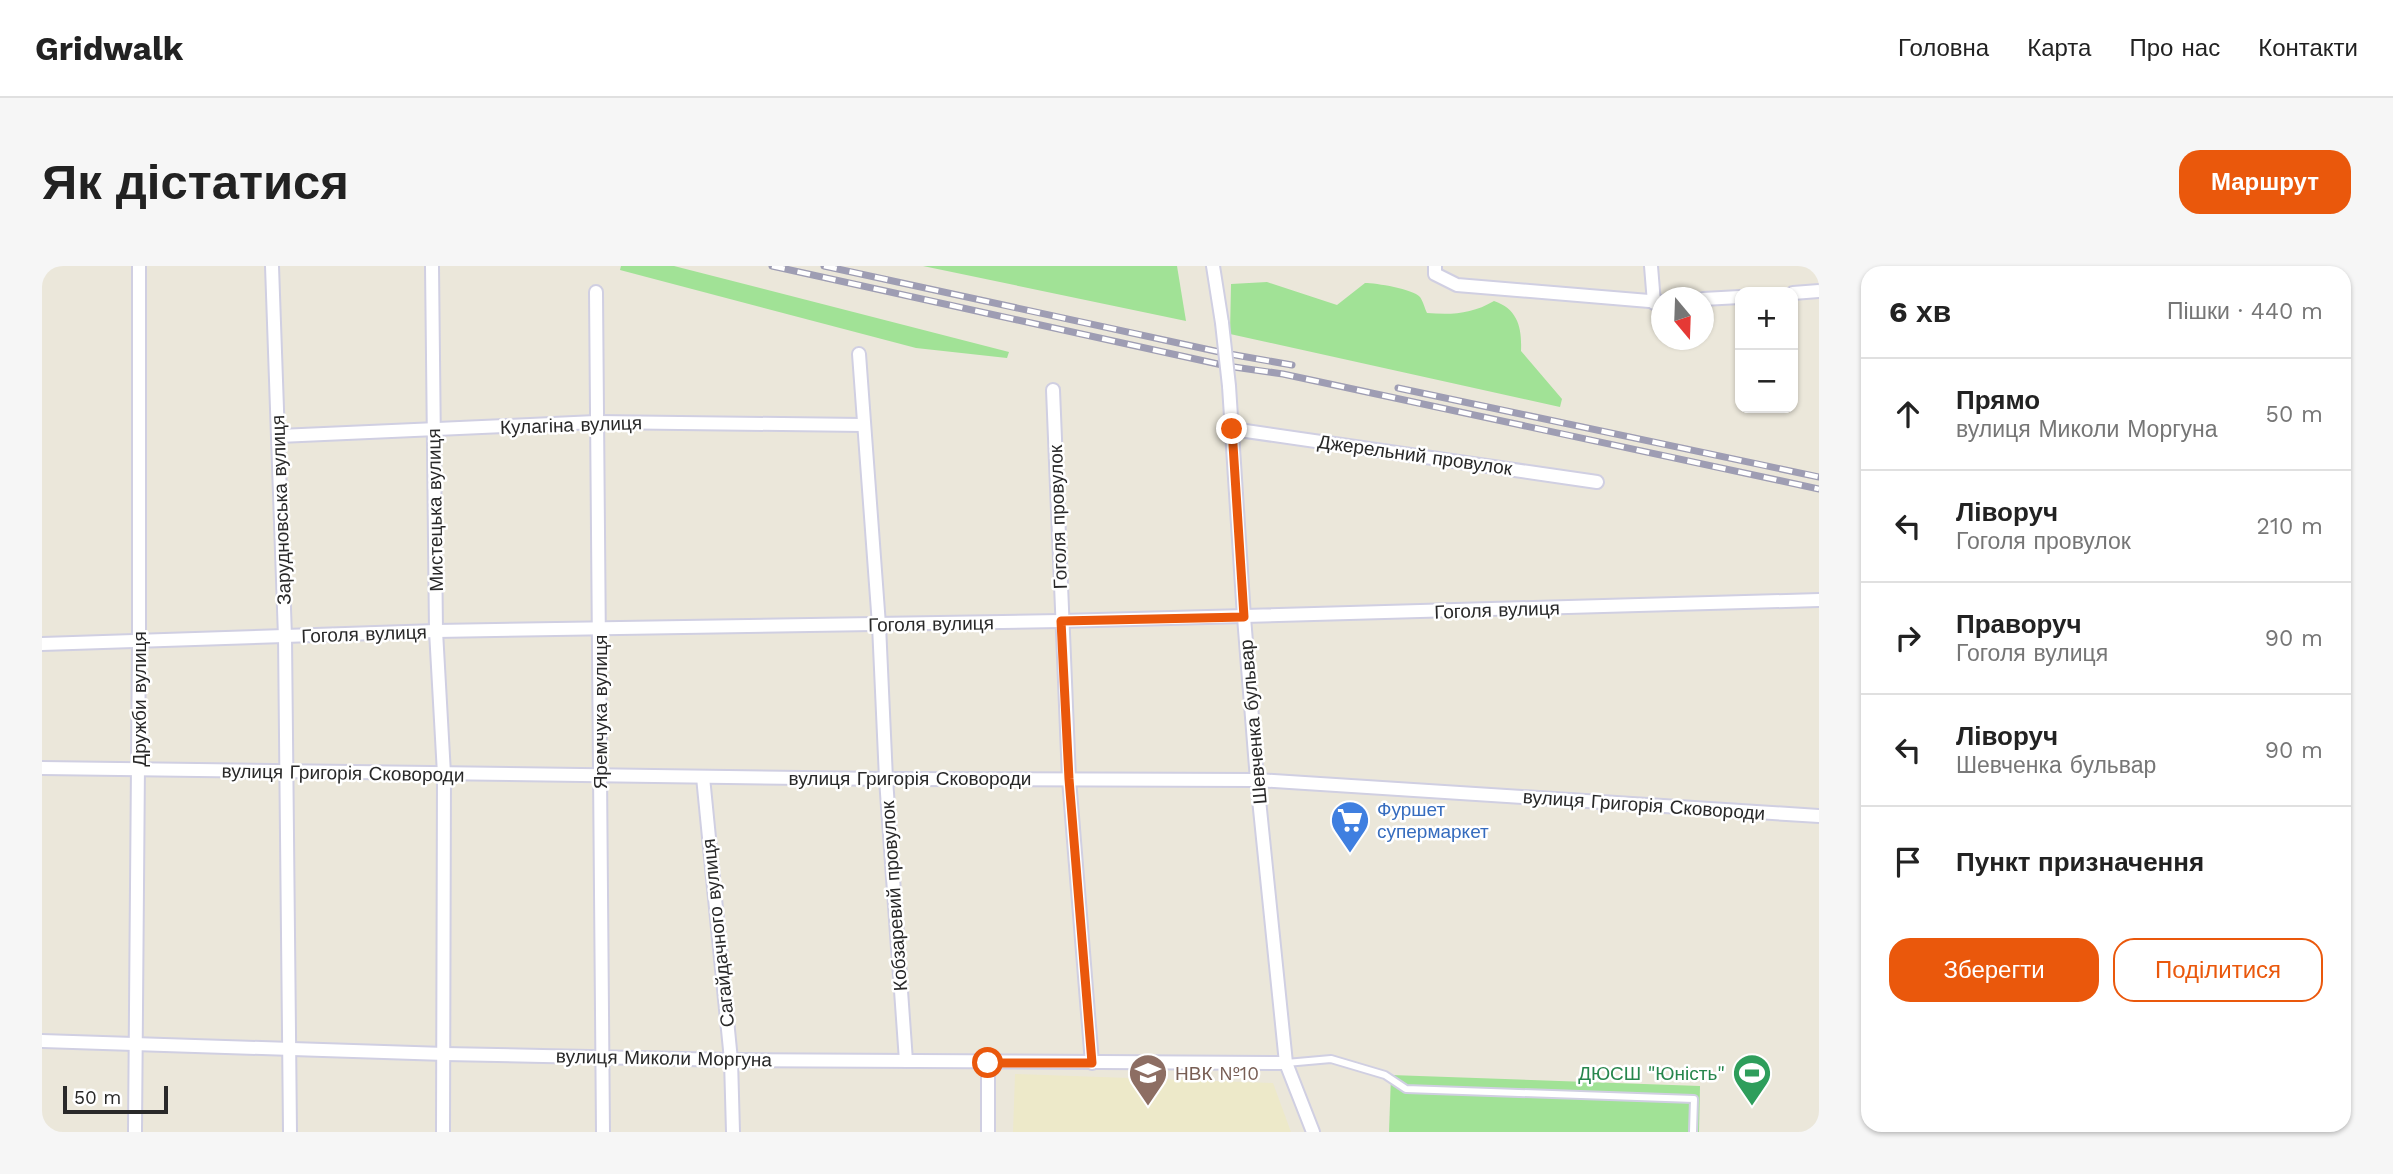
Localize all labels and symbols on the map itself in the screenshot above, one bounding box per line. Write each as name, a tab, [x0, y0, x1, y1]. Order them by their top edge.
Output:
north arrow	[1651, 287, 1714, 350]
street label: Кулагіна вулиця	[500, 411, 642, 439]
route end	[1216, 413, 1247, 444]
street label: Зарудновська вулиця	[266, 415, 296, 605]
street label: Мистецька вулиця	[422, 428, 448, 592]
street label: Джерельний провулок	[1316, 430, 1514, 480]
street label: Гоголя провулок	[1044, 444, 1072, 590]
street label: Гоголя вулиця	[1434, 596, 1560, 624]
street label: Гоголя вулиця	[868, 611, 994, 637]
street label: Гоголя вулиця	[301, 620, 427, 648]
street label: Дружби вулиця	[128, 631, 151, 767]
street label: Яремчука вулиця	[589, 635, 612, 789]
street label: Шевченка бульвар	[1234, 639, 1272, 805]
street label: вулиця Григорія Сковороди	[221, 759, 465, 787]
street label: вулиця Григорія Сковороди	[789, 767, 1031, 790]
street label: вулиця Григорія Сковороди	[1522, 785, 1766, 825]
place label: Фуршет супермаркет	[1377, 798, 1489, 843]
street label: Кобзаревий провулок	[876, 799, 912, 992]
supermarket icon: Фуршет супермаркет	[1329, 799, 1371, 854]
street label: Сагайдачного вулиця	[697, 838, 739, 1028]
street label: вулиця Миколи Моргуна	[556, 1045, 773, 1071]
route start	[972, 1047, 1003, 1078]
school or university icon: НВК №10	[1127, 1052, 1169, 1107]
sports icon: ДЮСШ "Юність"	[1731, 1052, 1773, 1107]
place label: НВК №10	[1175, 1062, 1259, 1085]
place label: ДЮСШ "Юність"	[1578, 1062, 1725, 1085]
scale bar	[63, 1083, 168, 1115]

